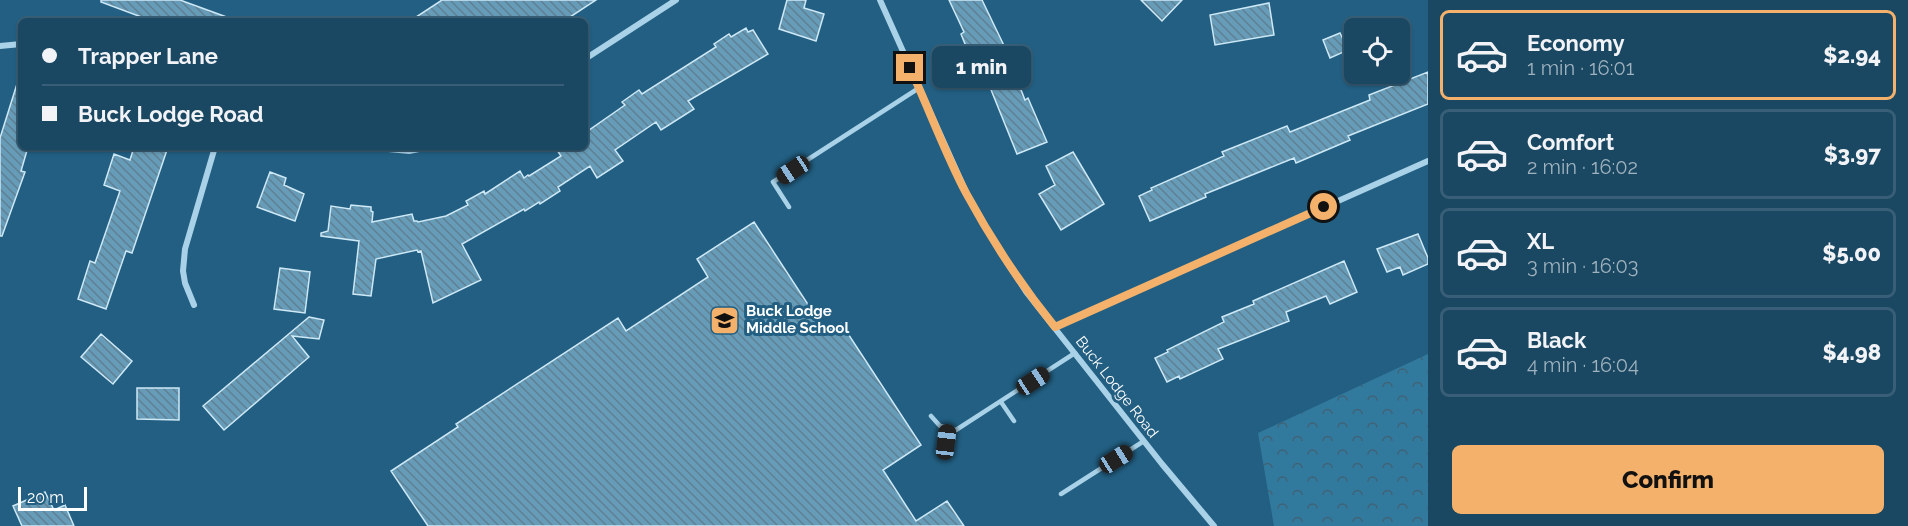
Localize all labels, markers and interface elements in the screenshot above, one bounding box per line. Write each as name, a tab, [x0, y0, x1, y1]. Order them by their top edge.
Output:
map controls	[1344, 18, 1410, 84]
button: locate	[1344, 18, 1410, 84]
icon: car	[1455, 28, 1509, 82]
text: Economy	[1527, 30, 1625, 56]
text: $2.94	[1823, 42, 1881, 68]
text: Trapper Lane	[78, 43, 218, 69]
callout: 1 min	[931, 47, 1030, 89]
route end	[896, 54, 923, 81]
text: 1 min	[956, 55, 1007, 79]
text: 1 min · 16:01	[1527, 56, 1634, 80]
text: Buck Lodge Road	[78, 101, 264, 127]
icon: car	[1455, 127, 1509, 181]
text: Comfort	[1527, 129, 1614, 155]
text: $3.97	[1824, 141, 1881, 167]
car	[773, 153, 813, 187]
text: 2 min · 16:02	[1527, 155, 1638, 179]
route start	[1310, 193, 1337, 220]
icon: car	[1455, 226, 1509, 280]
text: XL	[1527, 228, 1554, 254]
text: $5.00	[1822, 240, 1881, 266]
text: 3 min · 16:03	[1527, 254, 1638, 278]
place label: Buck Lodge Middle School	[746, 302, 849, 337]
school or university icon: Buck Lodge Middle School	[709, 304, 741, 336]
icon: car	[1455, 325, 1509, 379]
text: Black	[1527, 327, 1586, 353]
street label: Buck Lodge Road	[1072, 333, 1162, 441]
text: $4.98	[1823, 339, 1881, 365]
text: 4 min · 16:04	[1527, 353, 1639, 377]
car	[1013, 364, 1053, 398]
car	[935, 423, 957, 461]
car	[1096, 442, 1136, 476]
button: Confirm	[1452, 445, 1884, 514]
scale bar	[18, 484, 87, 512]
text: 20 m	[27, 488, 64, 507]

